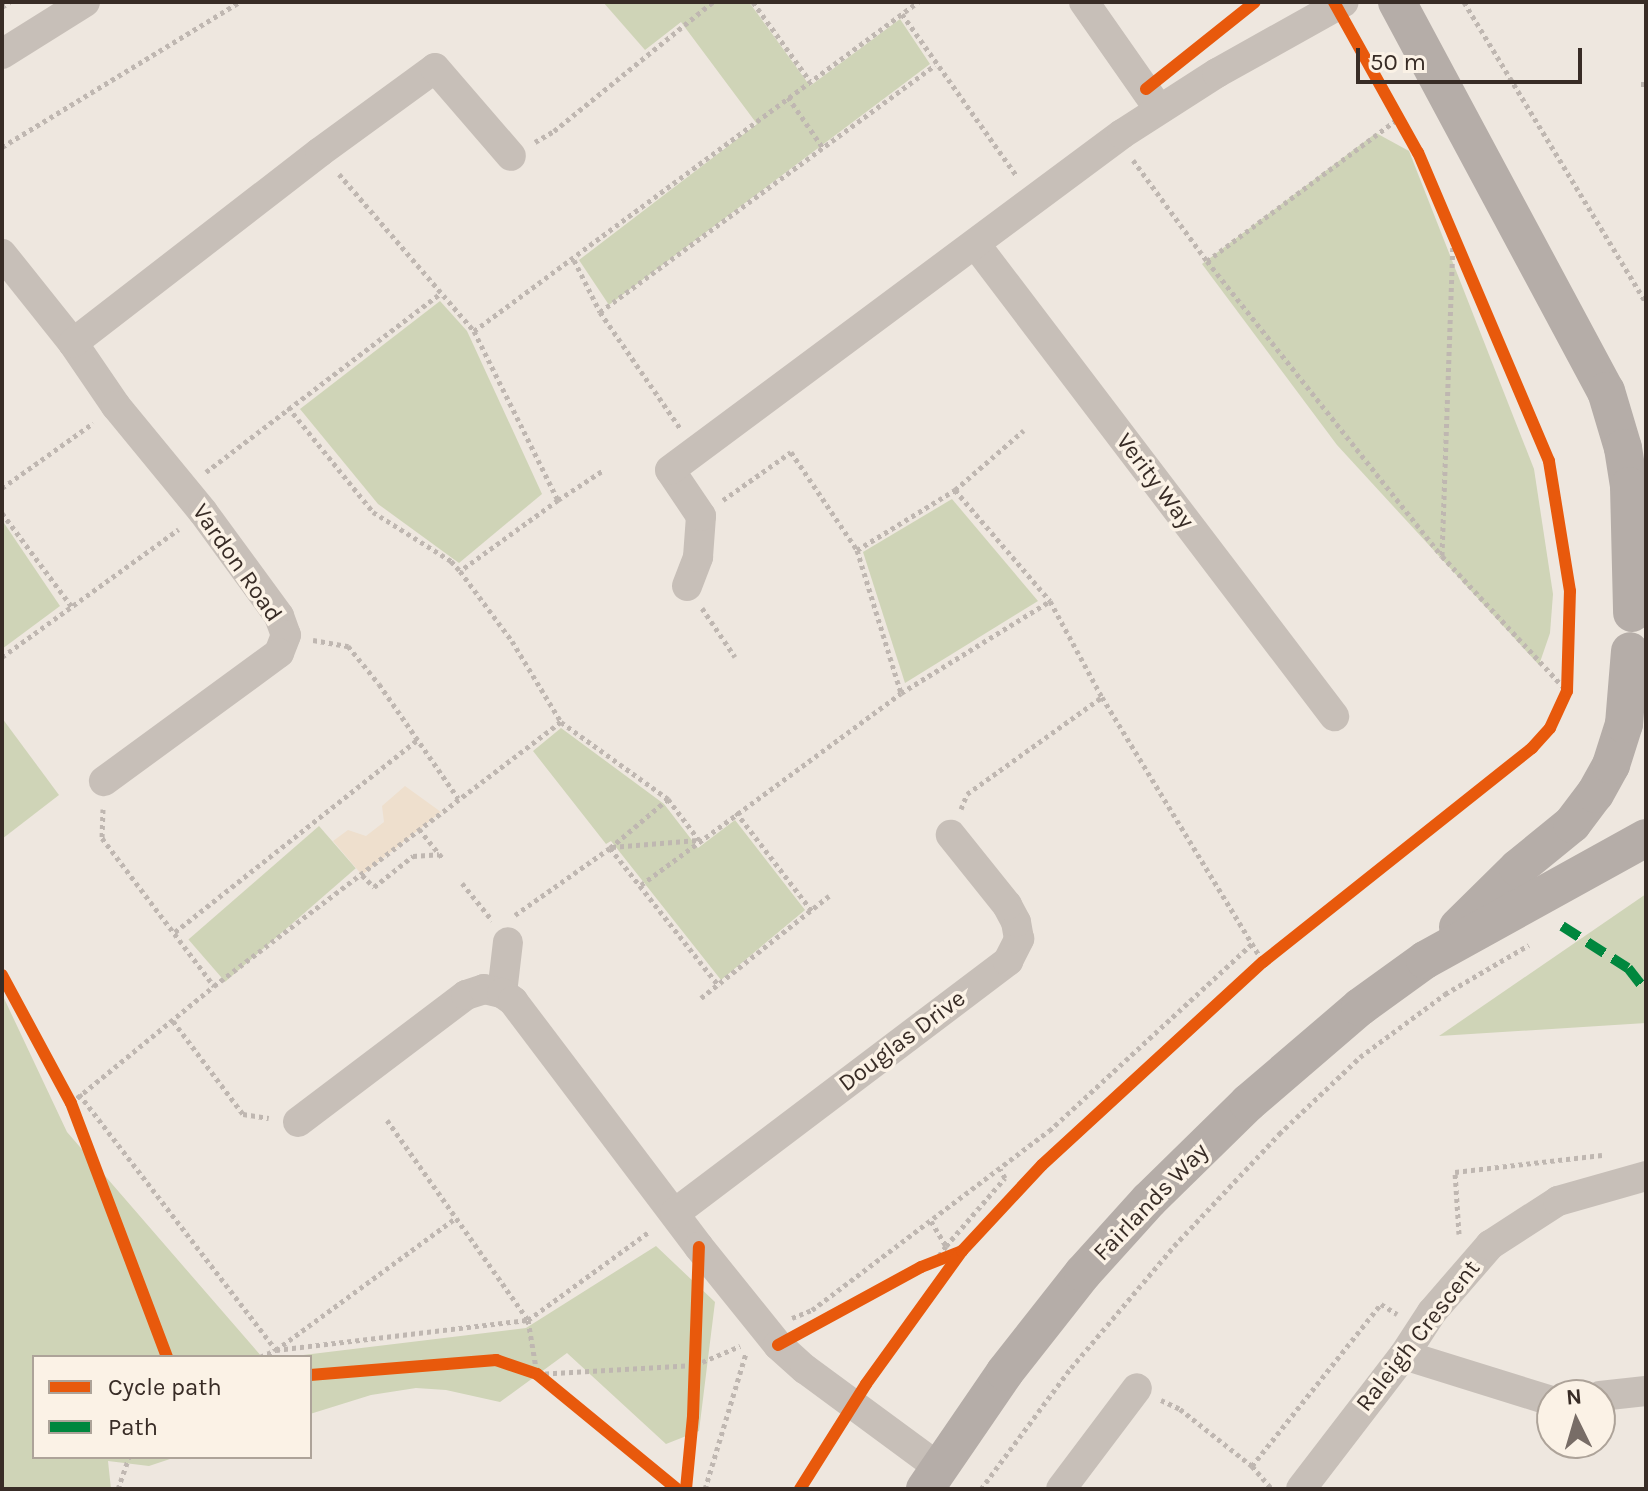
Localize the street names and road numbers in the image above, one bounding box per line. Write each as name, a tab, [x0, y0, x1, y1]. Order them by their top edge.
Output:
street label: Verity Way	[1110, 428, 1200, 534]
street label: Vardon Road	[186, 498, 288, 628]
street label: Douglas Drive	[833, 984, 971, 1098]
street label: Fairlands Way	[1087, 1137, 1215, 1267]
street label: Raleigh Crescent	[1350, 1254, 1486, 1418]

